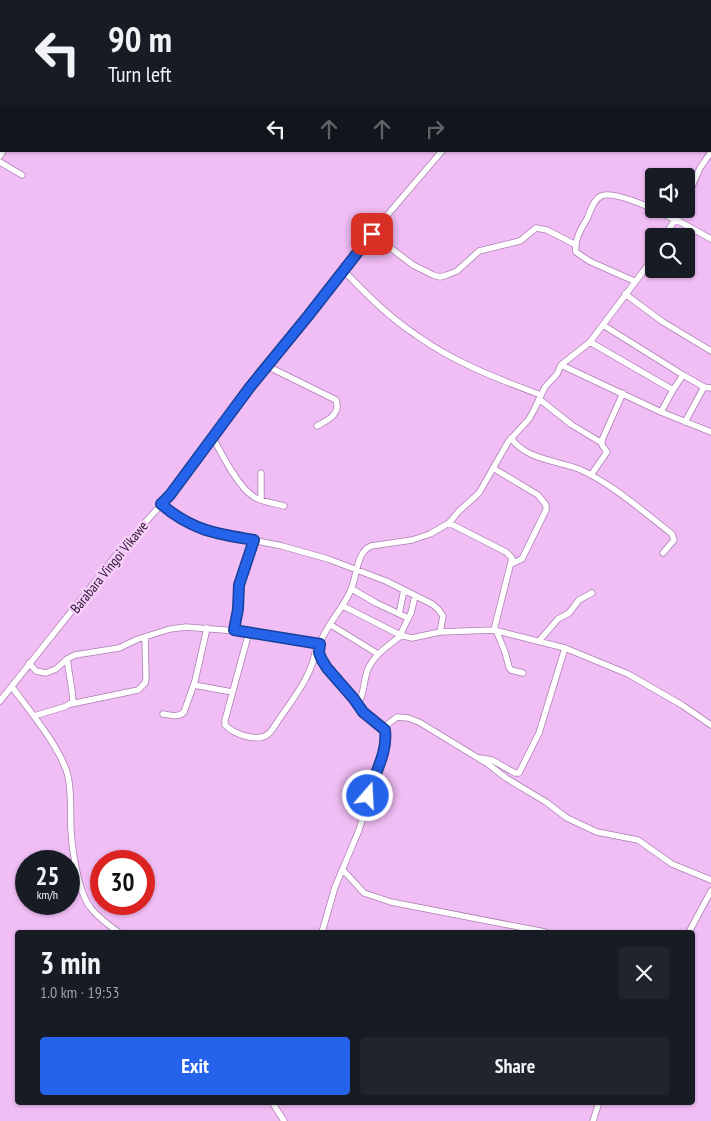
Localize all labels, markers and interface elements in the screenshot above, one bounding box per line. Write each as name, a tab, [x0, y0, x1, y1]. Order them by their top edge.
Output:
text: 90 m	[108, 16, 172, 62]
icon: left	[25, 20, 90, 85]
text: Turn left	[108, 60, 172, 88]
icon: left	[262, 115, 290, 143]
icon: ahead	[315, 115, 343, 143]
icon: ahead	[368, 115, 396, 143]
icon: right	[421, 115, 449, 143]
map controls	[645, 168, 695, 278]
button: sound	[645, 168, 695, 218]
pin	[351, 213, 393, 255]
icon: arrive	[358, 220, 386, 248]
button: search	[645, 228, 695, 278]
street label: Barabara Vingoi Vikawe	[66, 517, 152, 617]
position arrow	[341, 769, 393, 821]
speed limit sign: 30	[90, 850, 155, 915]
text: 25	[36, 860, 59, 892]
text: km/h	[37, 887, 58, 902]
text: 3 min	[40, 943, 101, 982]
button: close	[618, 947, 670, 999]
text: 1.0 km · 19:53	[40, 982, 120, 1002]
button: Exit	[40, 1037, 350, 1095]
button: Share	[360, 1037, 670, 1095]

